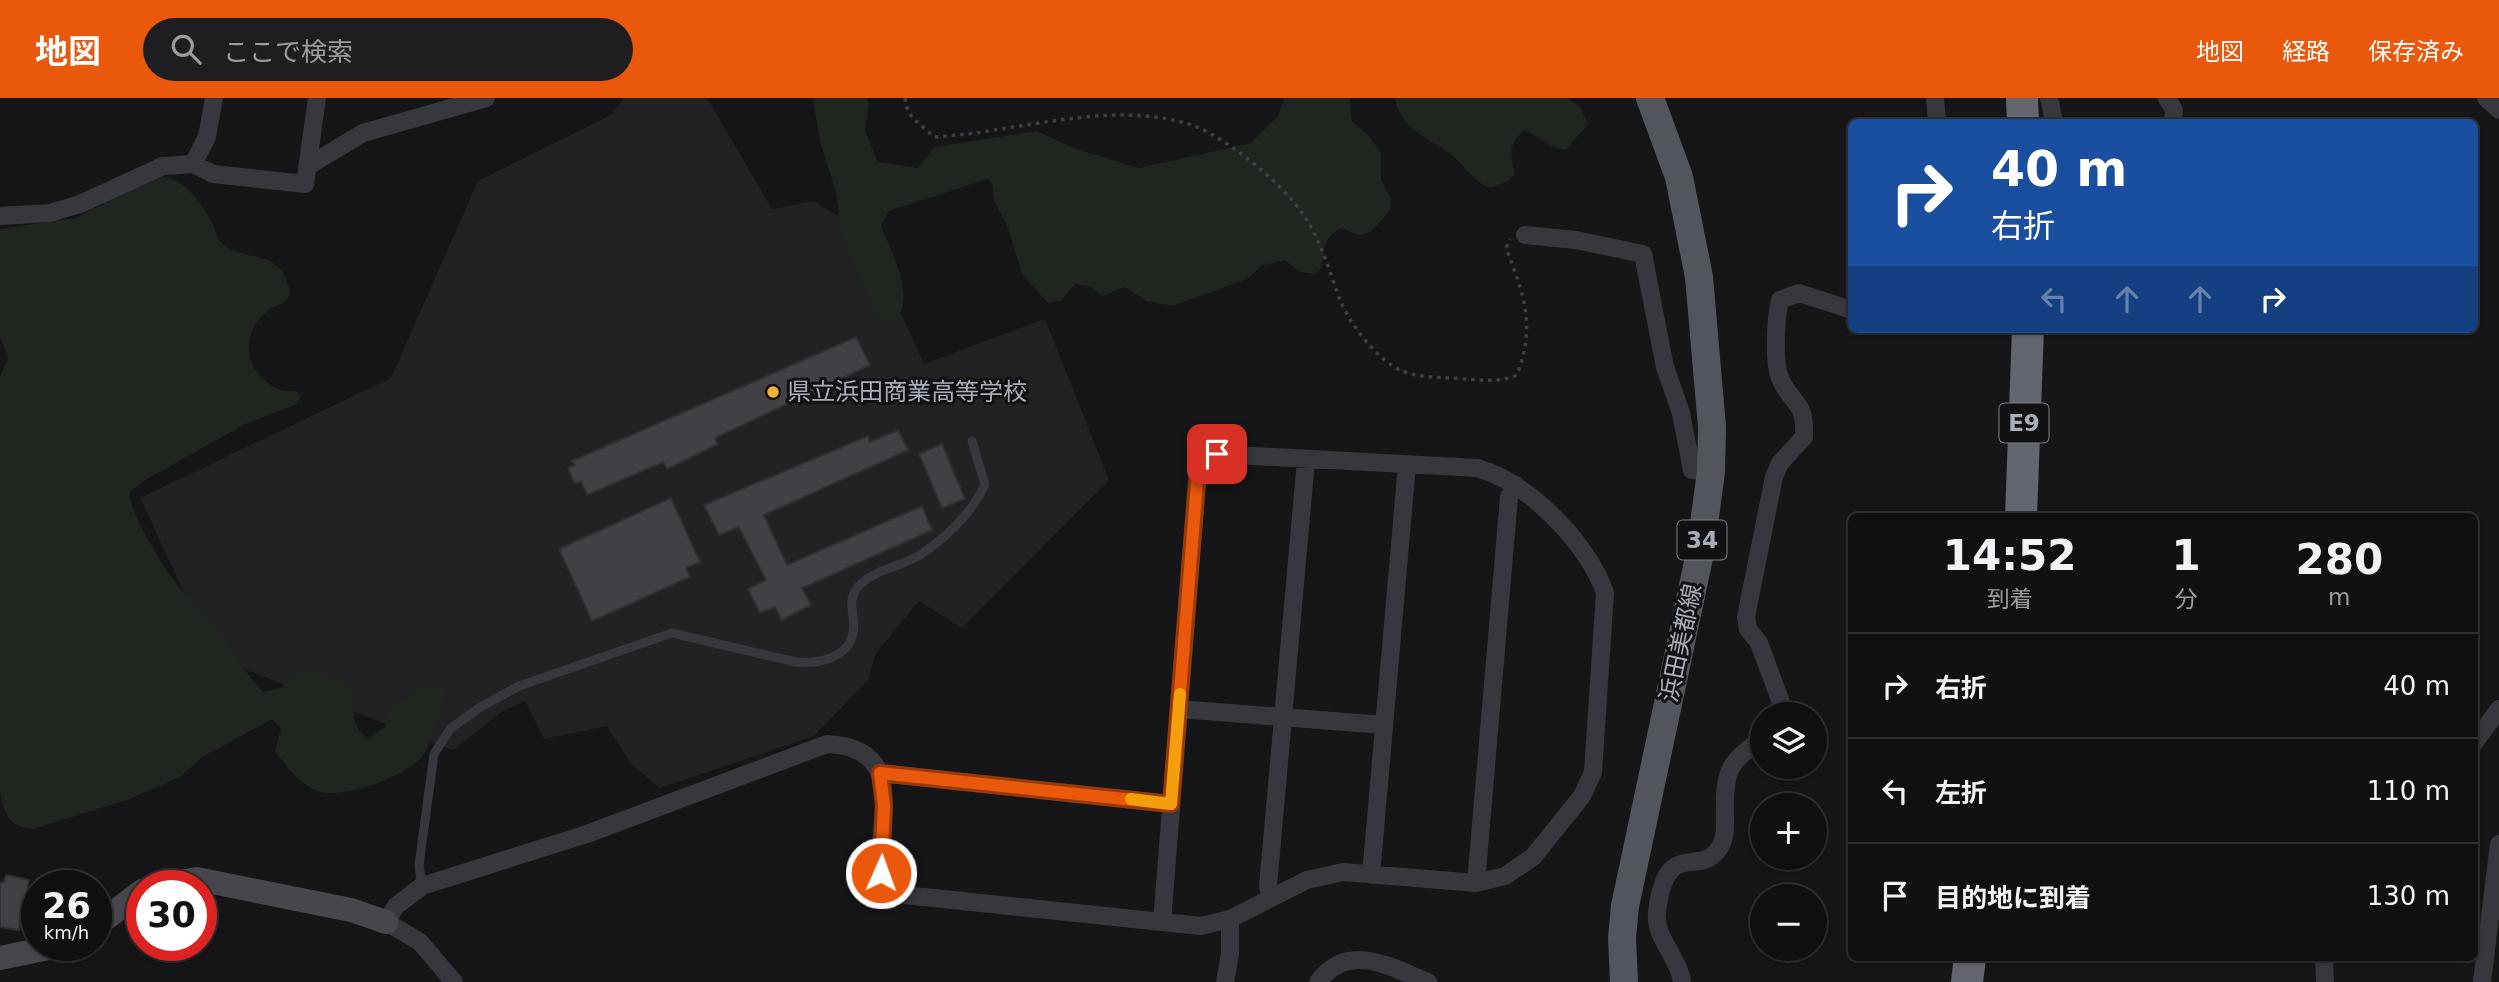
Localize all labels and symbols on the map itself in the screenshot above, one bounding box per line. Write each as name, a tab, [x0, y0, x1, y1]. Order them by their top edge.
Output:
place label: 県立浜田商業高等学校	[787, 378, 1027, 406]
marker: 県立浜田商業高等学校	[765, 384, 781, 400]
road number: E9	[2000, 404, 2048, 442]
pin	[1187, 424, 1247, 484]
road number: 34	[1678, 520, 1726, 560]
street label: 浜田美都線	[1655, 581, 1707, 705]
position arrow	[844, 836, 918, 910]
speed limit sign: 30	[126, 870, 217, 961]

